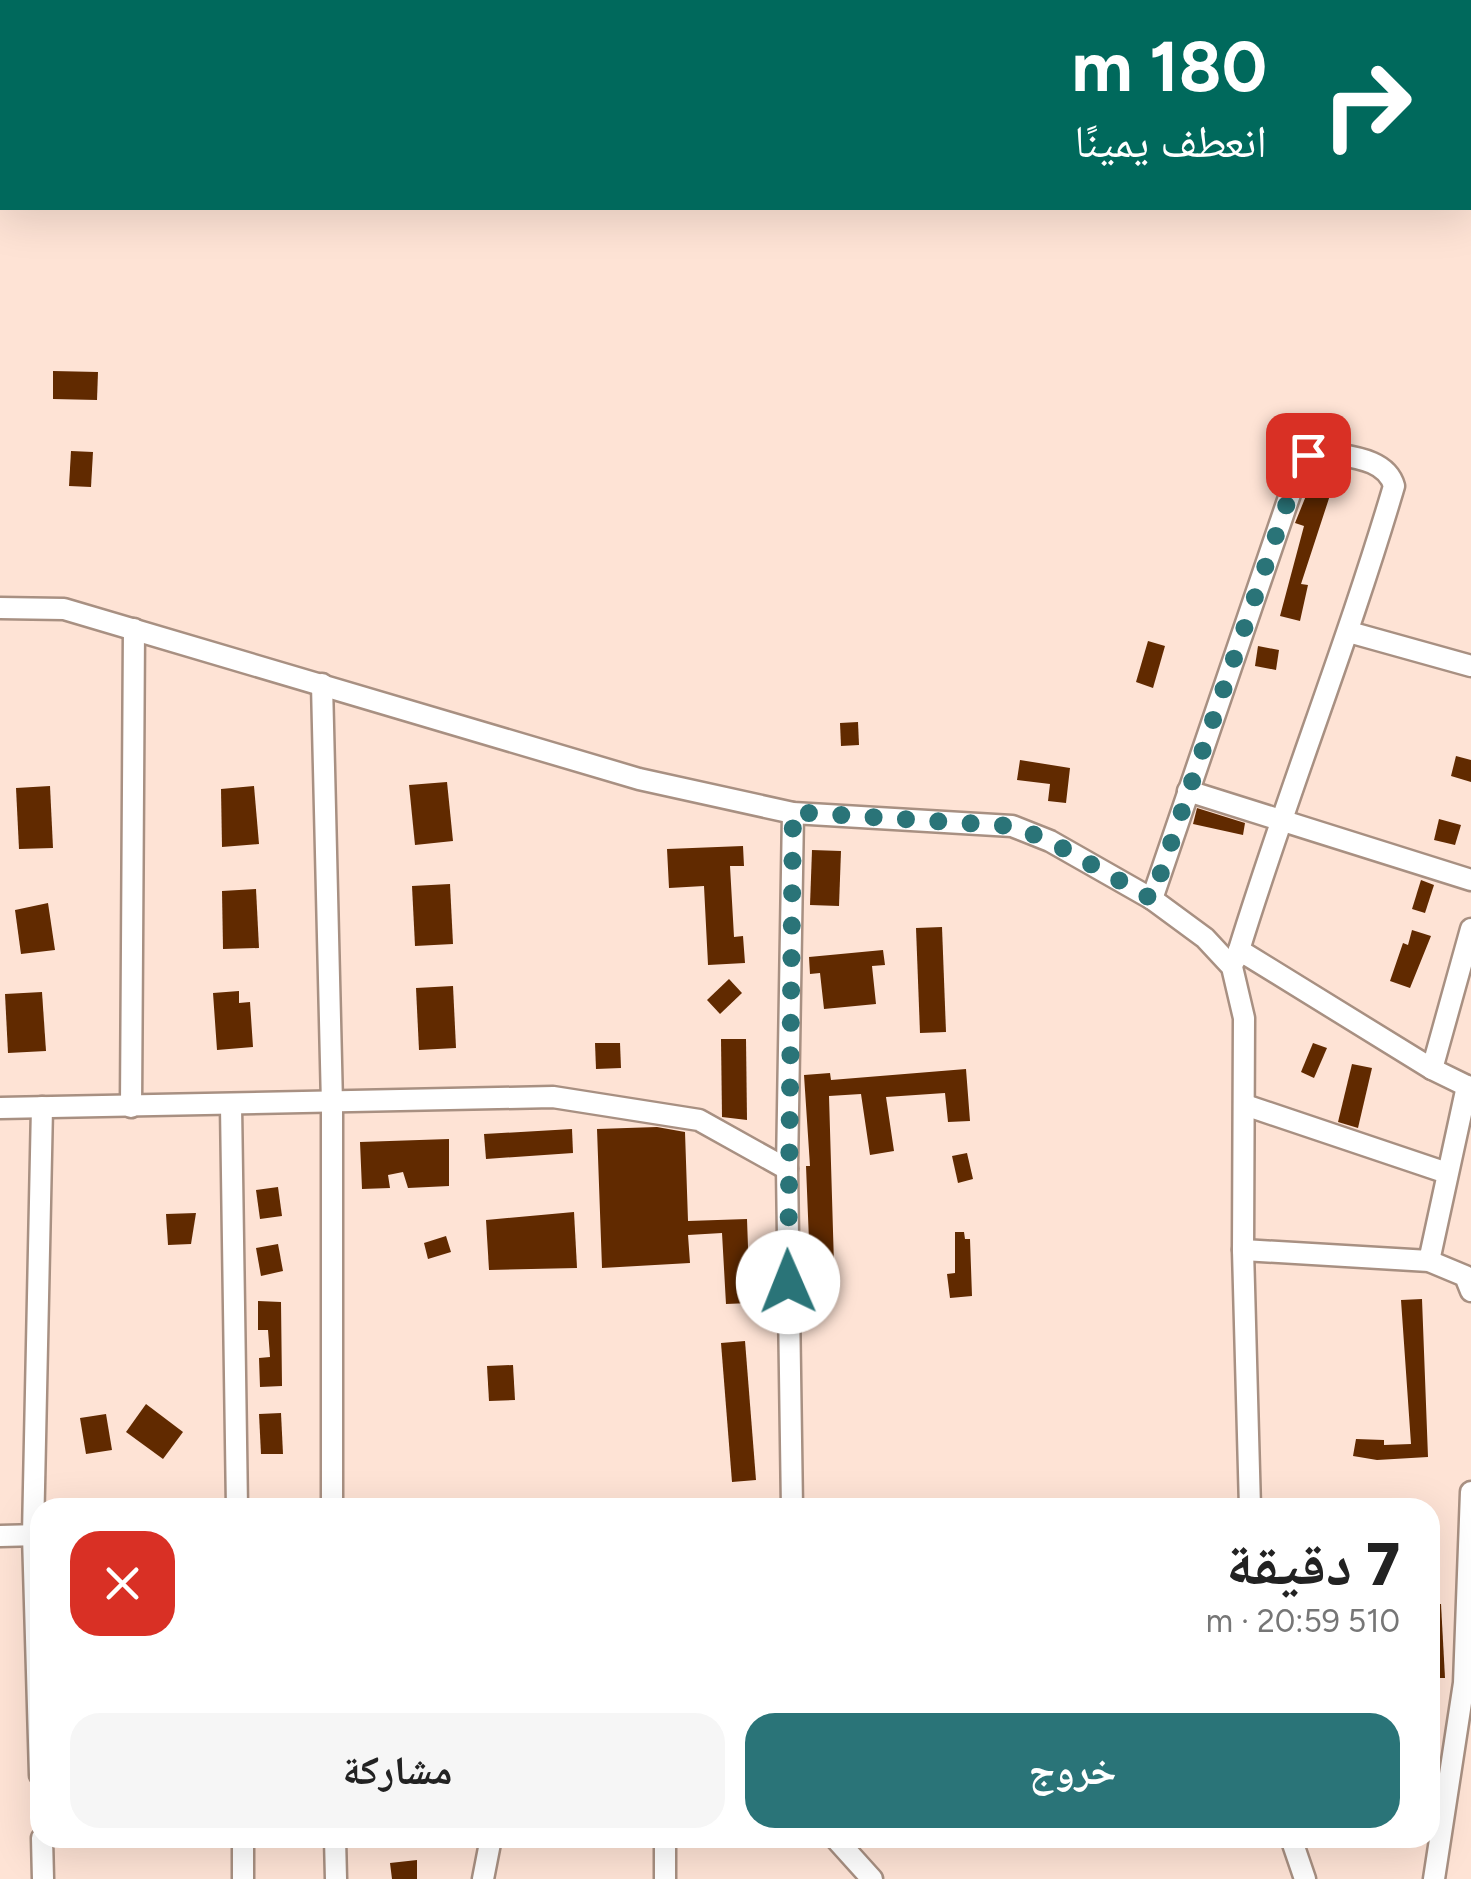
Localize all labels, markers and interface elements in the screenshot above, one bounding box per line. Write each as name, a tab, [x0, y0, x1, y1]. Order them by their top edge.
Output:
text: 180 m	[1072, 24, 1267, 109]
icon: right	[1302, 40, 1432, 170]
text: انعطف يمينًا	[1074, 114, 1267, 168]
pin	[1266, 413, 1351, 498]
icon: arrive	[1281, 428, 1336, 483]
position arrow	[736, 1230, 840, 1334]
text: 7 دقيقة	[1226, 1528, 1400, 1600]
button: close	[70, 1531, 175, 1636]
text: 510 m · 20:59	[1206, 1602, 1400, 1640]
button: مشاركة	[70, 1713, 725, 1828]
button: خروج	[745, 1713, 1400, 1828]

